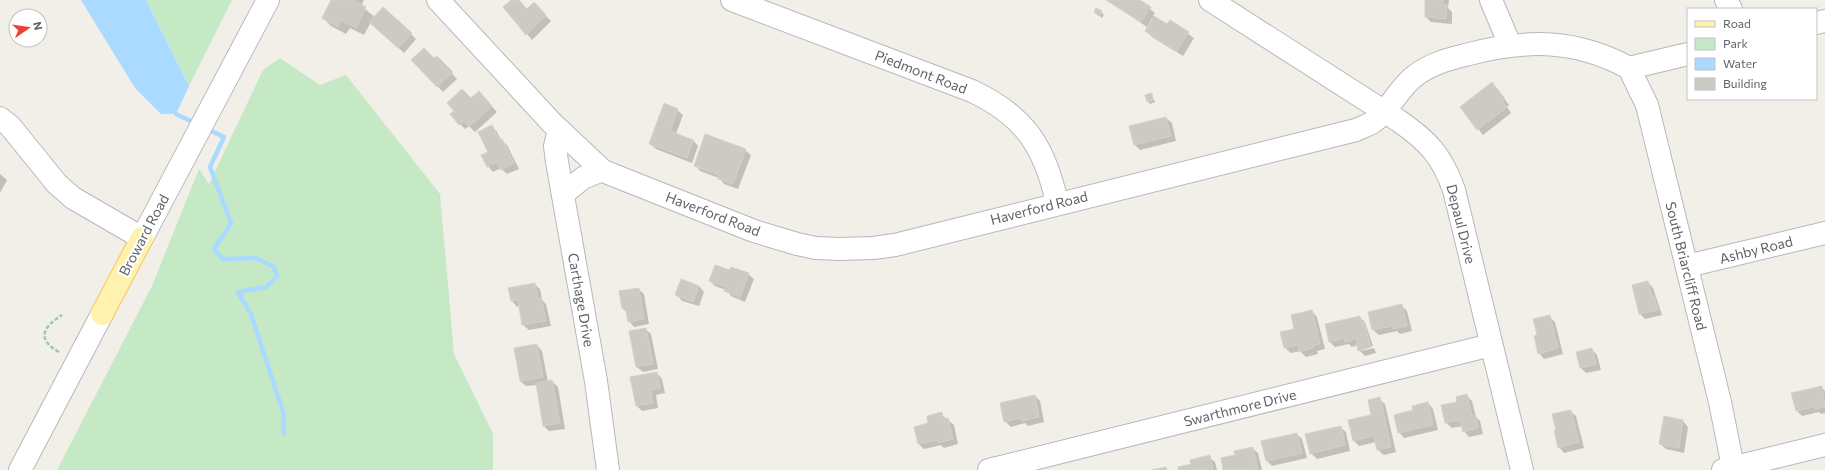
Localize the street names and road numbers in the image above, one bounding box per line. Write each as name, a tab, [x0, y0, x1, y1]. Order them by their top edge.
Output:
street label: Piedmont Road	[873, 46, 970, 97]
street label: Depaul Drive	[1443, 182, 1480, 265]
street label: Haverford Road	[988, 187, 1089, 228]
street label: Haverford Road	[663, 188, 763, 239]
street label: Broward Road	[115, 191, 172, 278]
street label: South Briarcliff Road	[1662, 200, 1711, 332]
street label: Ashby Road	[1718, 232, 1794, 267]
street label: Carthage Drive	[565, 252, 598, 348]
street label: Swarthmore Drive	[1182, 385, 1298, 430]

